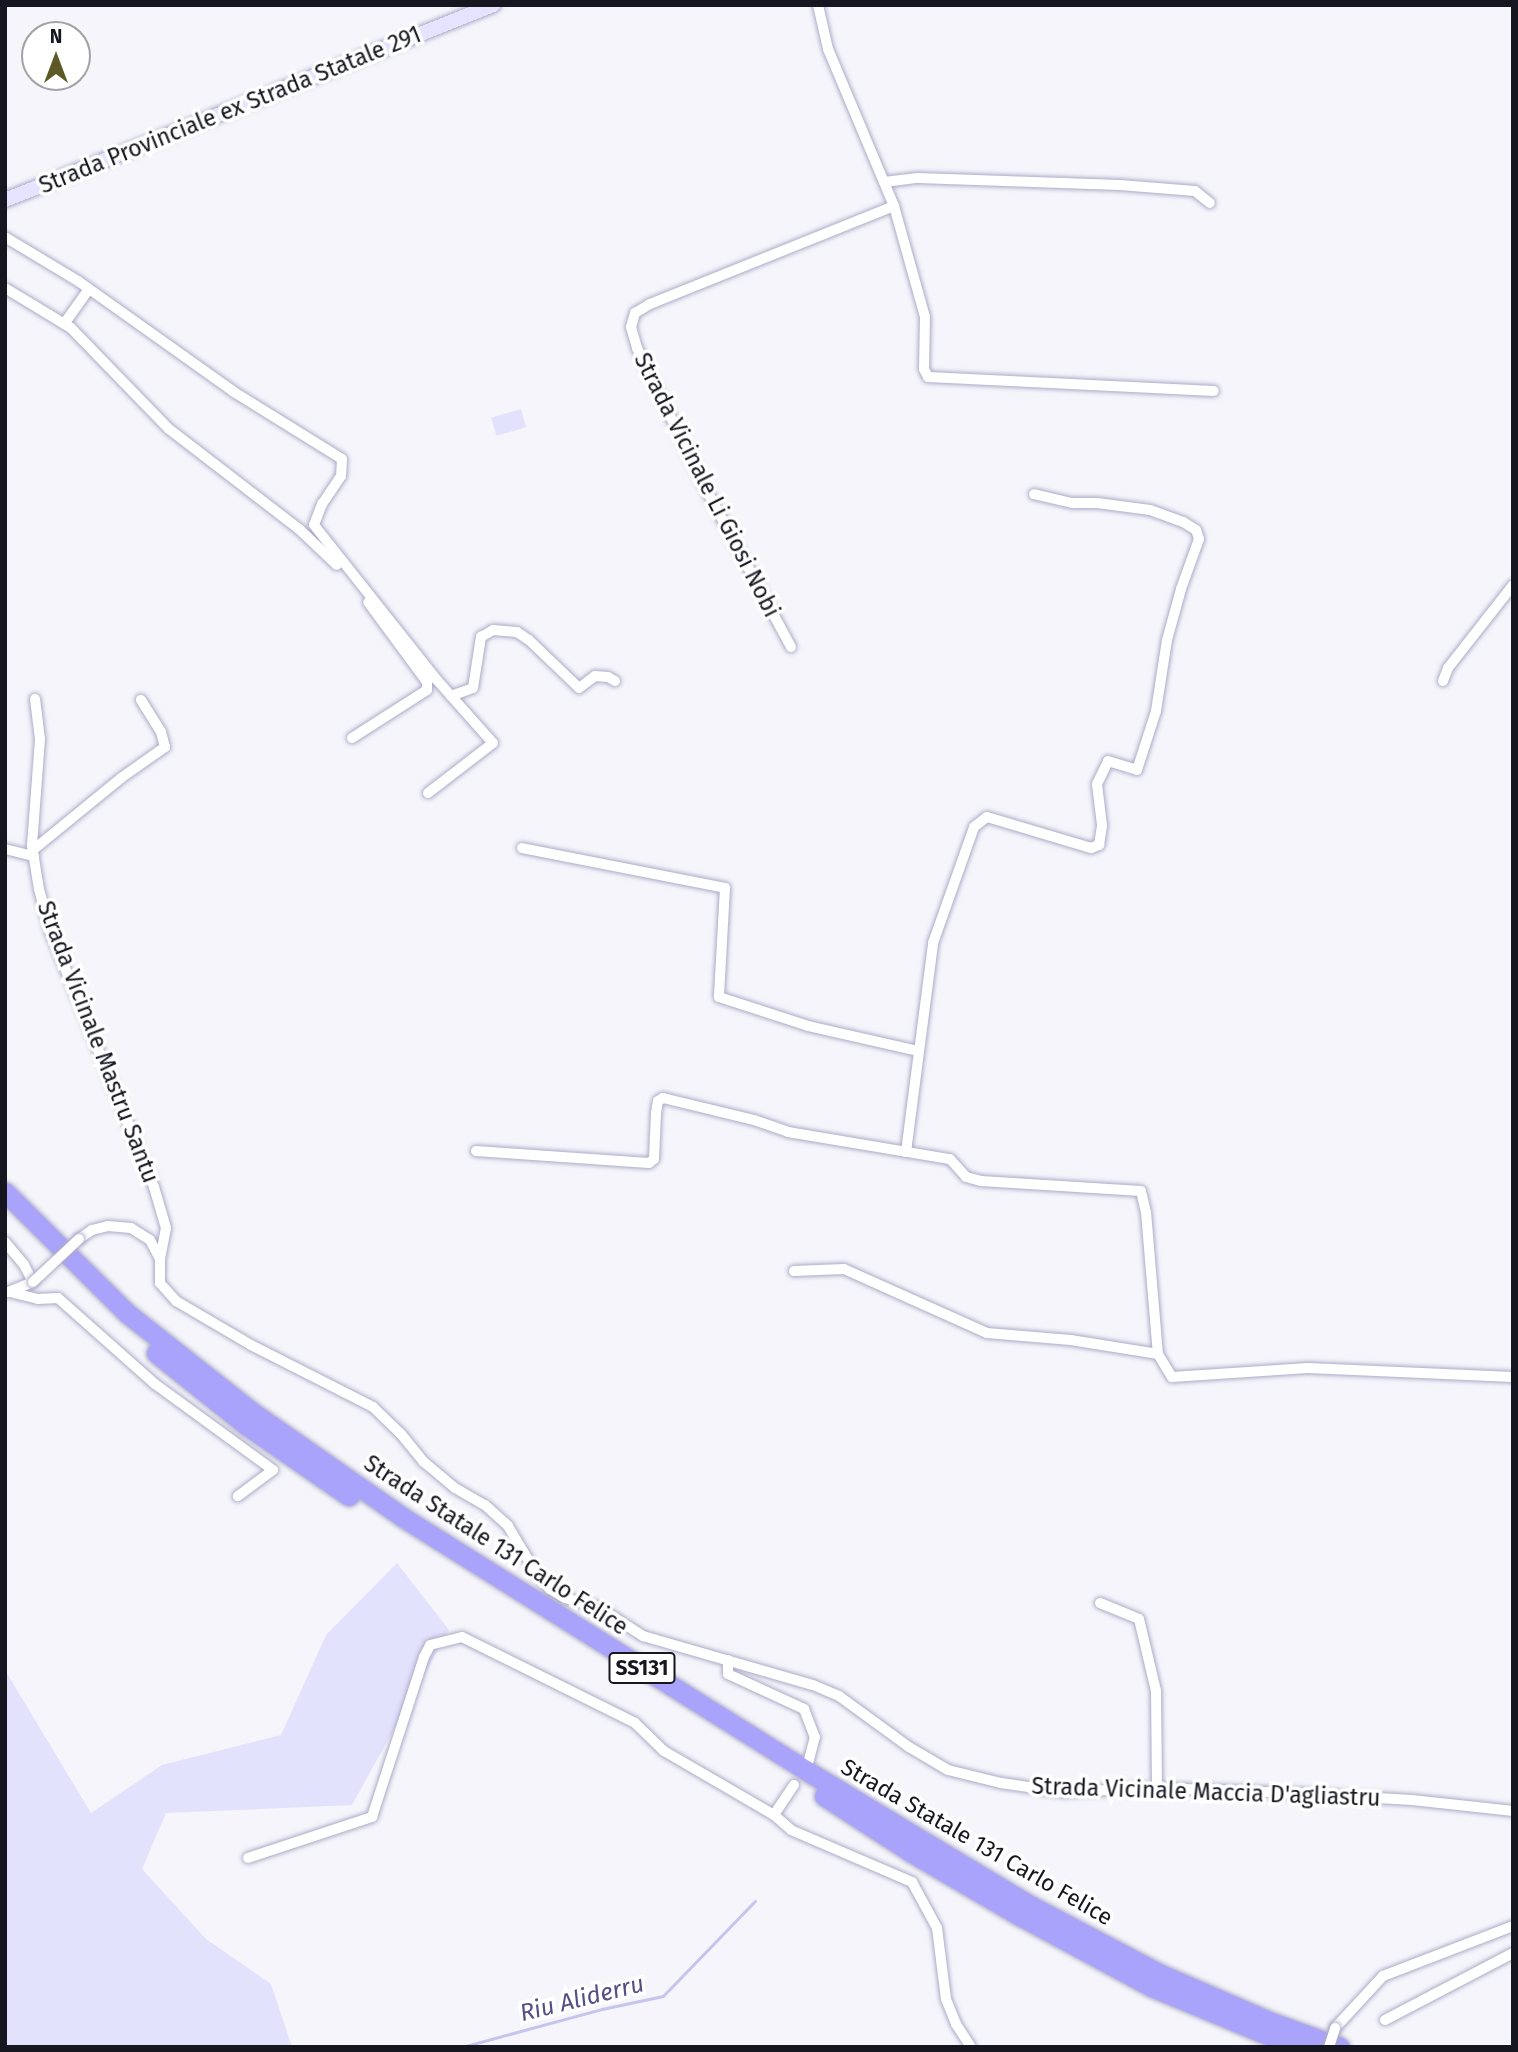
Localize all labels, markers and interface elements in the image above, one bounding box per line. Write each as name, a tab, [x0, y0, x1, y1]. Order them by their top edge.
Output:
north arrow	[21, 21, 91, 91]
street label: Strada Provinciale ex Strada Statale 291	[35, 21, 425, 199]
text: N	[50, 25, 62, 48]
street label: Strada Vicinale Li Giosi Nobi	[628, 348, 786, 622]
street label: Strada Vicinale Mastru Santu	[31, 897, 165, 1187]
street label: Strada Statale 131 Carlo Felice	[359, 1449, 633, 1641]
road number: SS131	[607, 1650, 677, 1686]
street label: Strada Statale 131 Carlo Felice	[836, 1753, 1118, 1931]
street label: Strada Vicinale Maccia D'agliastru	[1031, 1772, 1381, 1812]
water label: Riu Aliderru	[517, 1970, 647, 2028]

